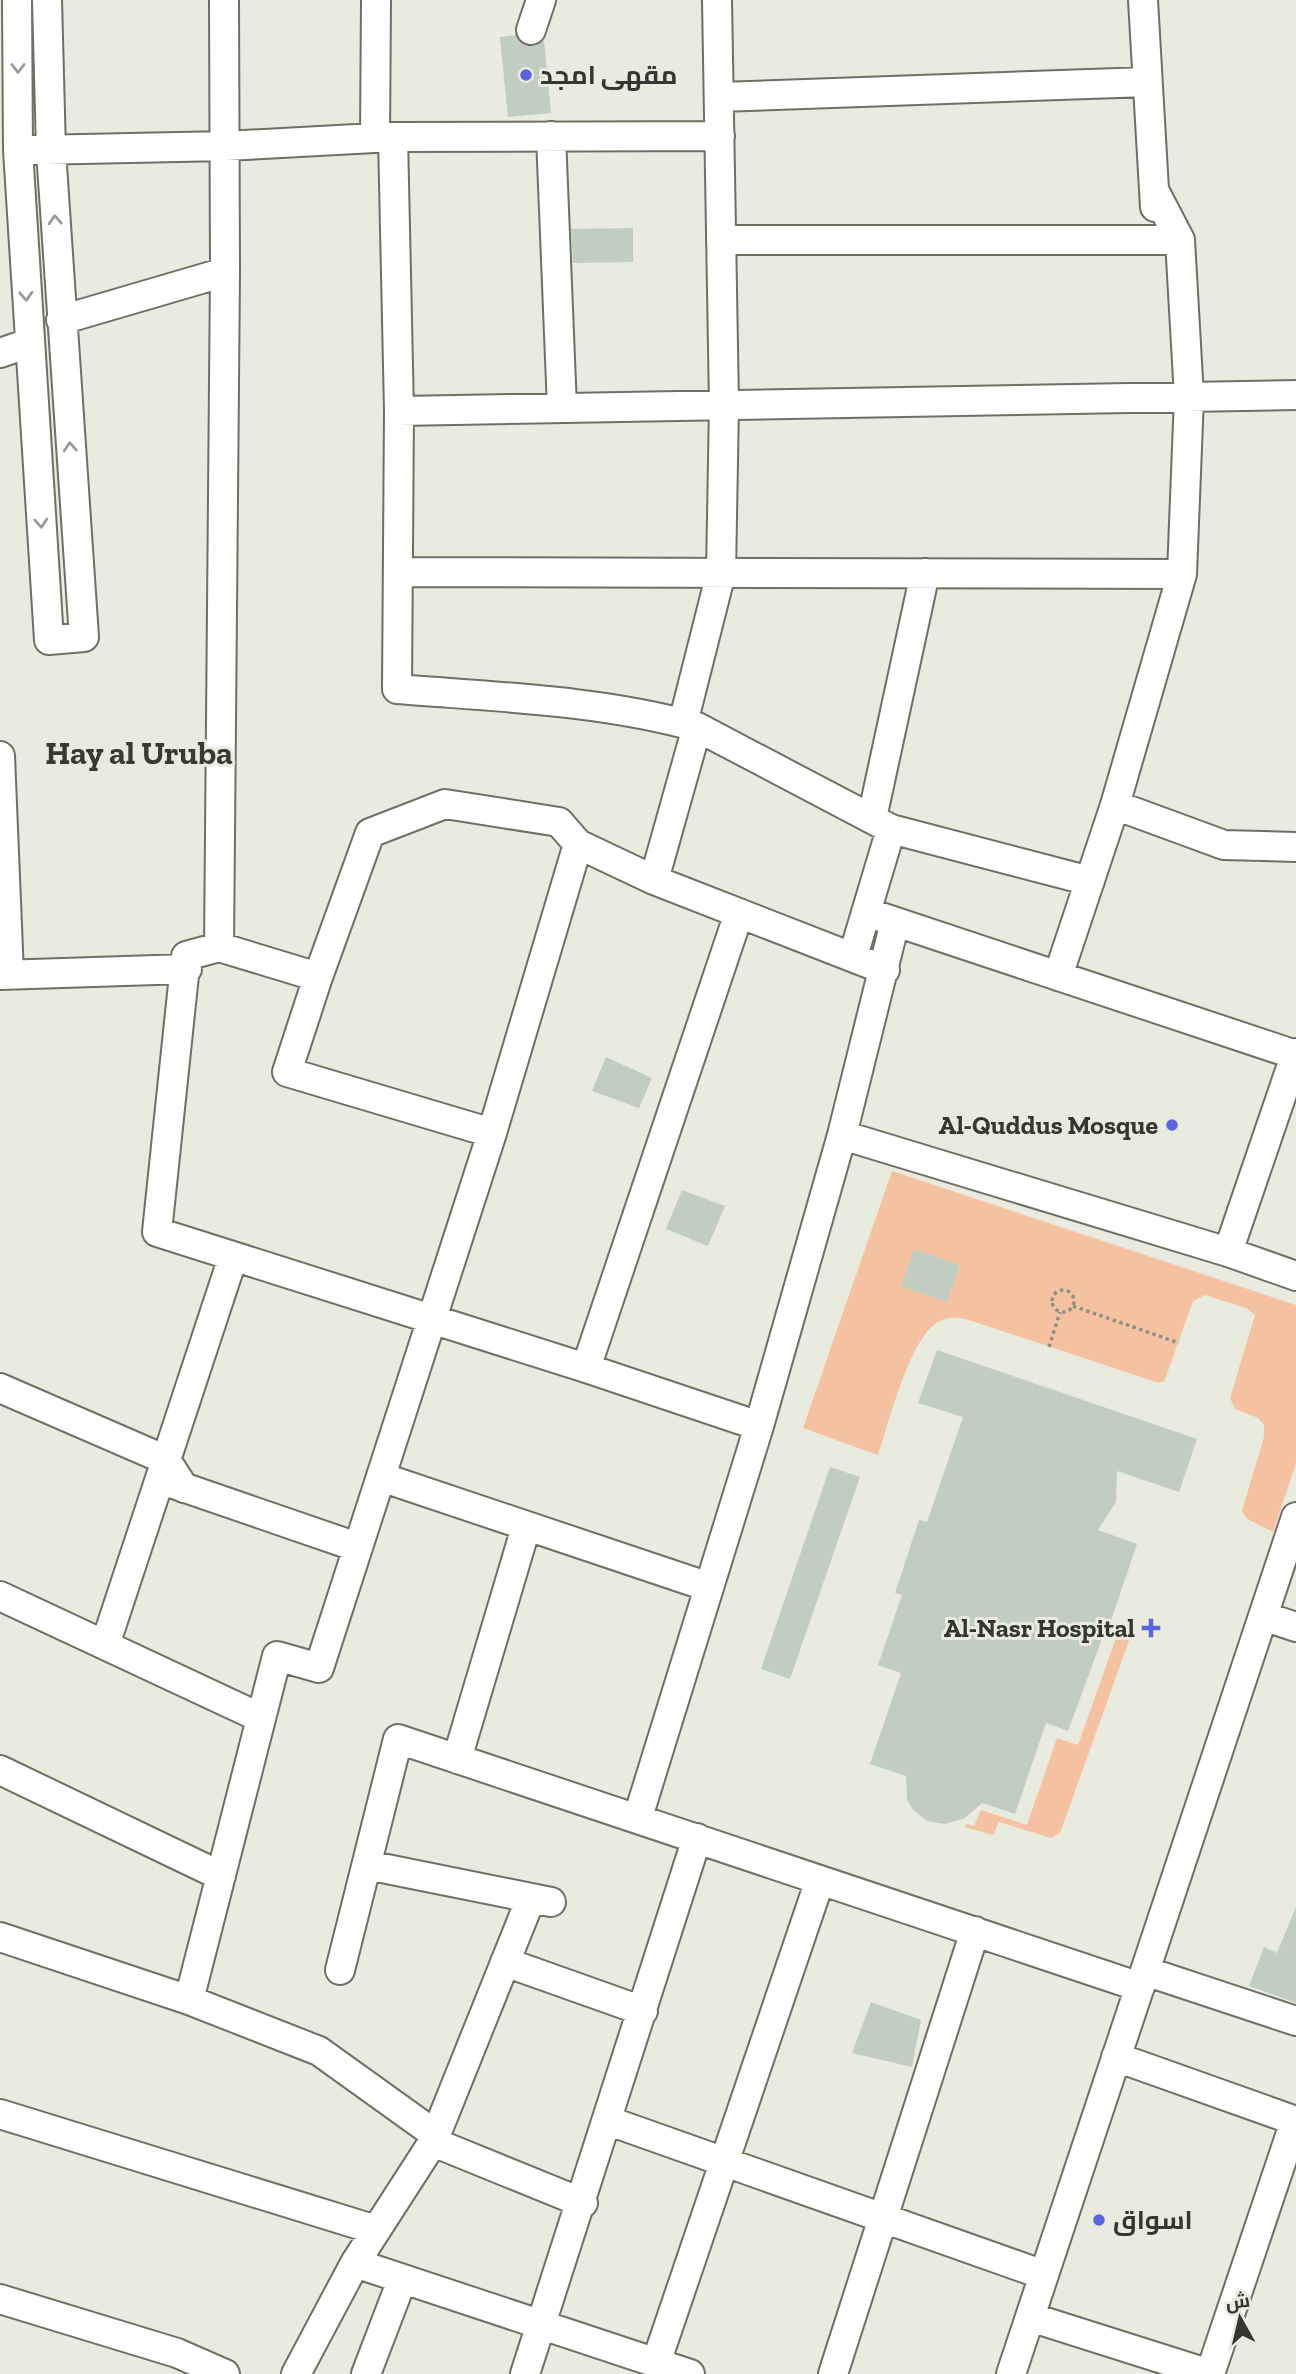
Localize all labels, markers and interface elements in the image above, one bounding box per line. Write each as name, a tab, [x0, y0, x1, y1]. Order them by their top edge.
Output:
place label: مقهى امجد	[540, 59, 677, 91]
one-way arrow	[10, 63, 26, 74]
marker: مقهى امجد	[518, 67, 534, 83]
one-way arrow	[48, 214, 63, 225]
one-way arrow	[18, 290, 33, 301]
one-way arrow	[63, 441, 78, 452]
one-way arrow	[33, 517, 48, 528]
district label: Hay al Uruba	[45, 733, 233, 772]
place label: Al-Quddus Mosque	[939, 1109, 1158, 1141]
marker: Al-Quddus Mosque	[1164, 1117, 1180, 1133]
place label: Al-Nasr Hospital	[944, 1612, 1135, 1644]
marker: Al-Nasr Hospital	[1141, 1618, 1161, 1638]
place label: اسواق	[1113, 2204, 1193, 2236]
marker: اسواق	[1091, 2212, 1107, 2228]
north arrow	[1205, 2283, 1275, 2353]
text: ش	[1224, 2289, 1251, 2315]

